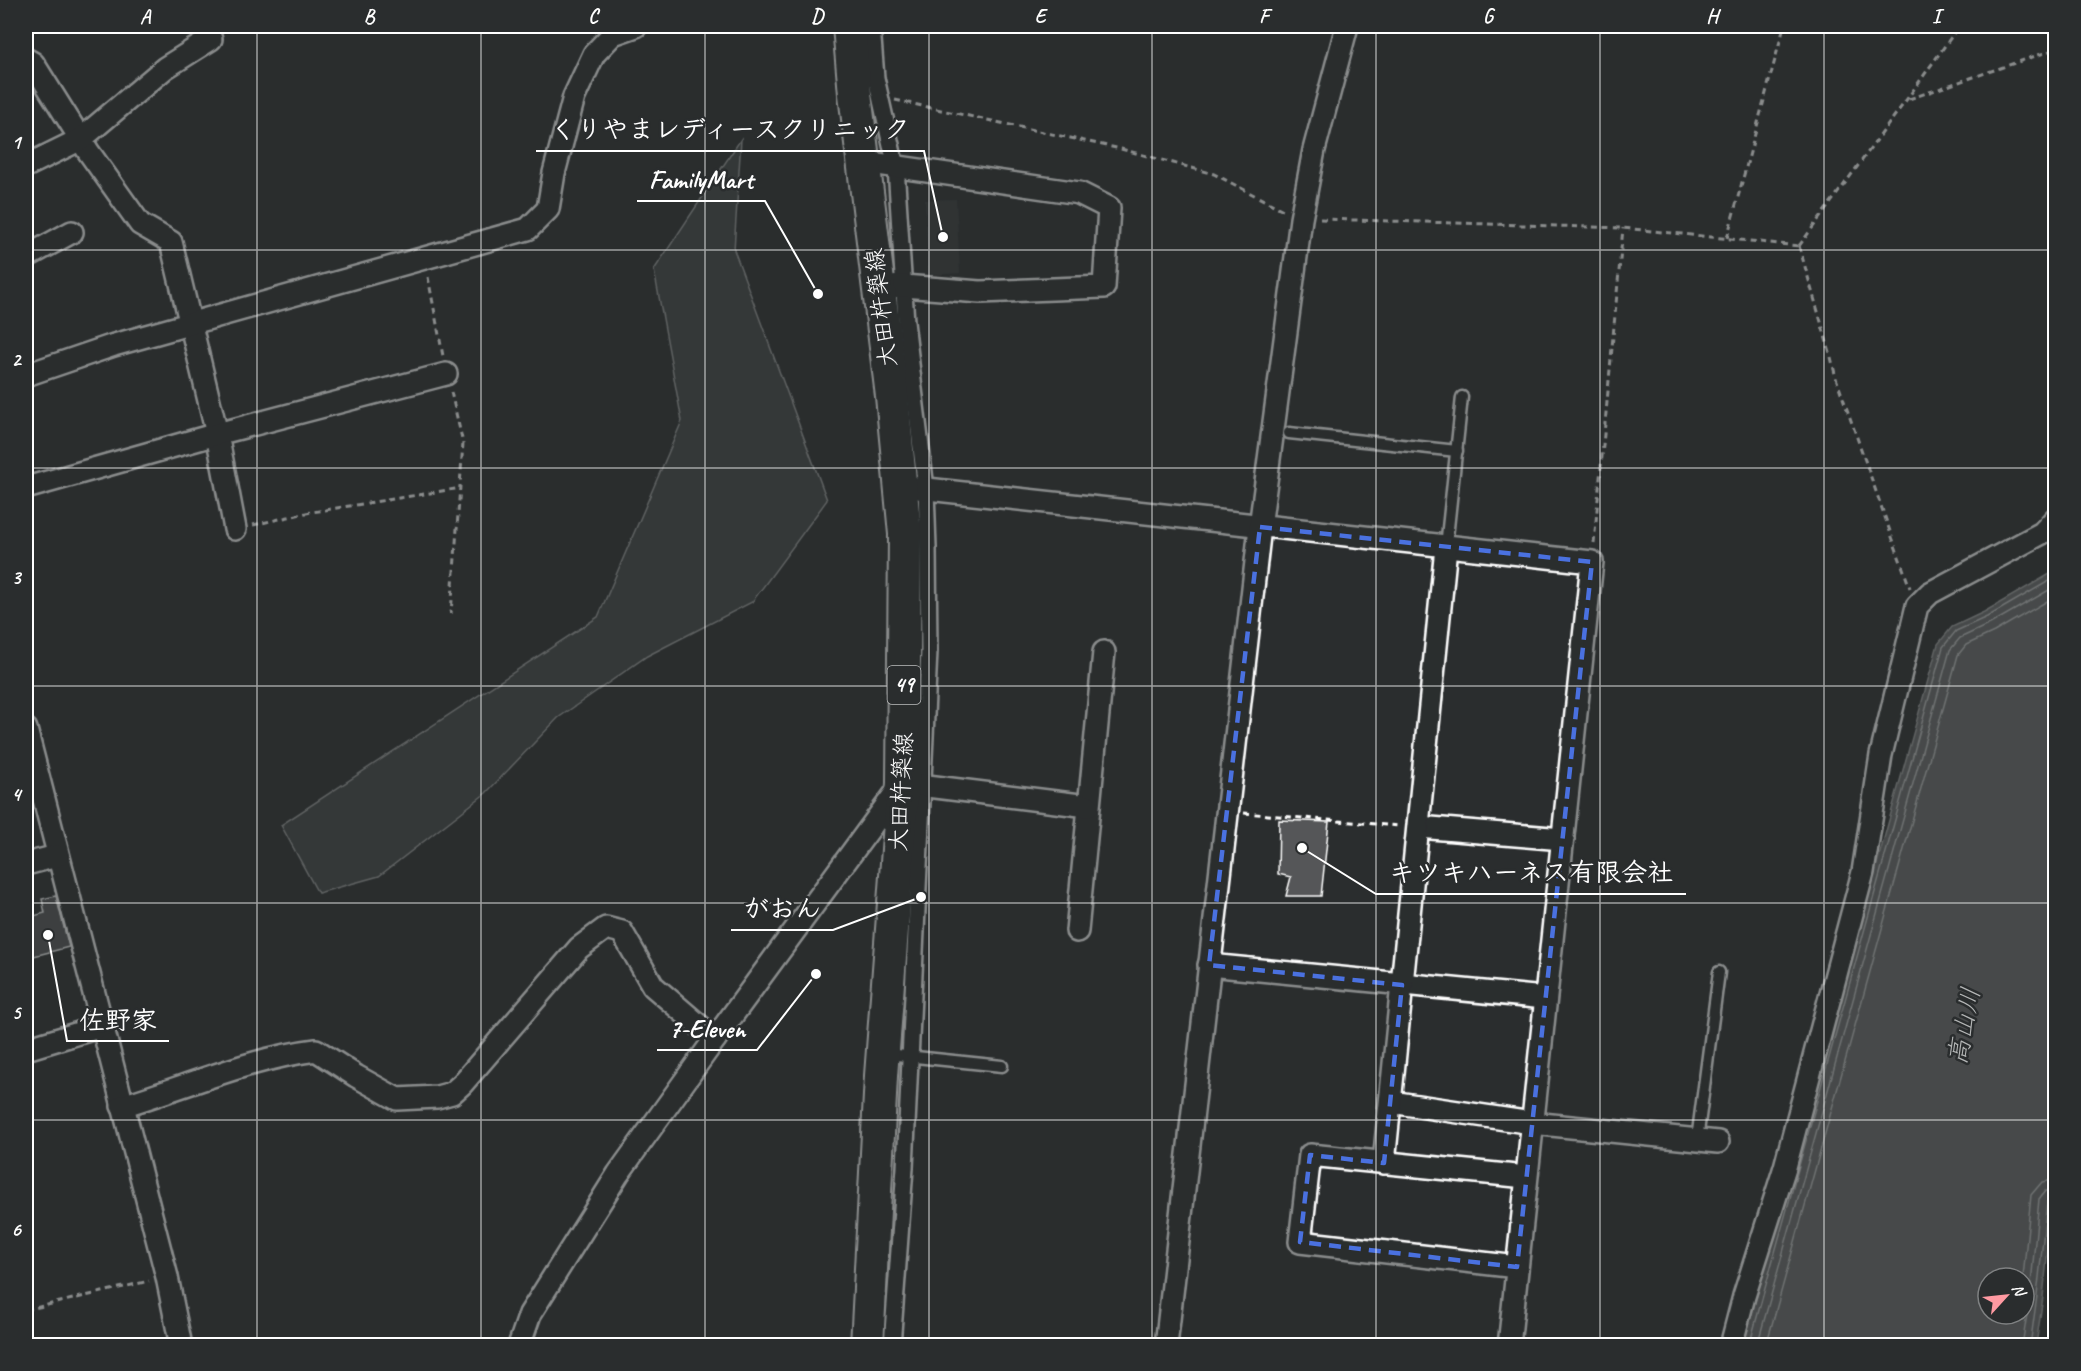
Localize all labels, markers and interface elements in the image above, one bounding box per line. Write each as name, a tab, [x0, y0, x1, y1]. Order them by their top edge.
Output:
text: A	[140, 4, 152, 29]
text: B	[364, 4, 376, 29]
text: C	[588, 4, 600, 29]
text: D	[811, 4, 825, 29]
text: E	[1035, 4, 1049, 29]
text: F	[1259, 4, 1273, 29]
text: G	[1483, 4, 1496, 29]
text: H	[1706, 4, 1721, 29]
text: I	[1932, 4, 1945, 29]
callout: くりやまレディースクリニック	[536, 107, 924, 151]
text: くりやまレディースクリニック	[550, 113, 910, 146]
text: 1	[12, 130, 23, 155]
callout: FamilyMart	[637, 157, 765, 201]
text: FamilyMart	[649, 163, 756, 196]
street label: 大田杵築線	[859, 247, 903, 369]
text: 2	[12, 347, 23, 372]
text: 3	[12, 565, 23, 590]
road number: 49	[888, 666, 920, 704]
street label: 大田杵築線	[883, 731, 919, 853]
text: 4	[12, 782, 24, 807]
callout: キツキハーネス有限会社	[1376, 850, 1686, 894]
text: キツキハーネス有限会社	[1389, 856, 1673, 889]
callout: がおん	[731, 886, 833, 930]
text: がおん	[743, 892, 821, 925]
water label: 高山川	[1940, 985, 1988, 1067]
callout: 佐野家	[67, 997, 169, 1041]
text: 5	[12, 1000, 23, 1025]
text: 佐野家	[79, 1004, 157, 1037]
callout: 7-Eleven	[657, 1006, 757, 1050]
text: 7-Eleven	[669, 1012, 747, 1045]
text: 6	[11, 1217, 22, 1242]
north arrow	[1976, 1266, 2036, 1326]
text: N	[2007, 1281, 2031, 1301]

